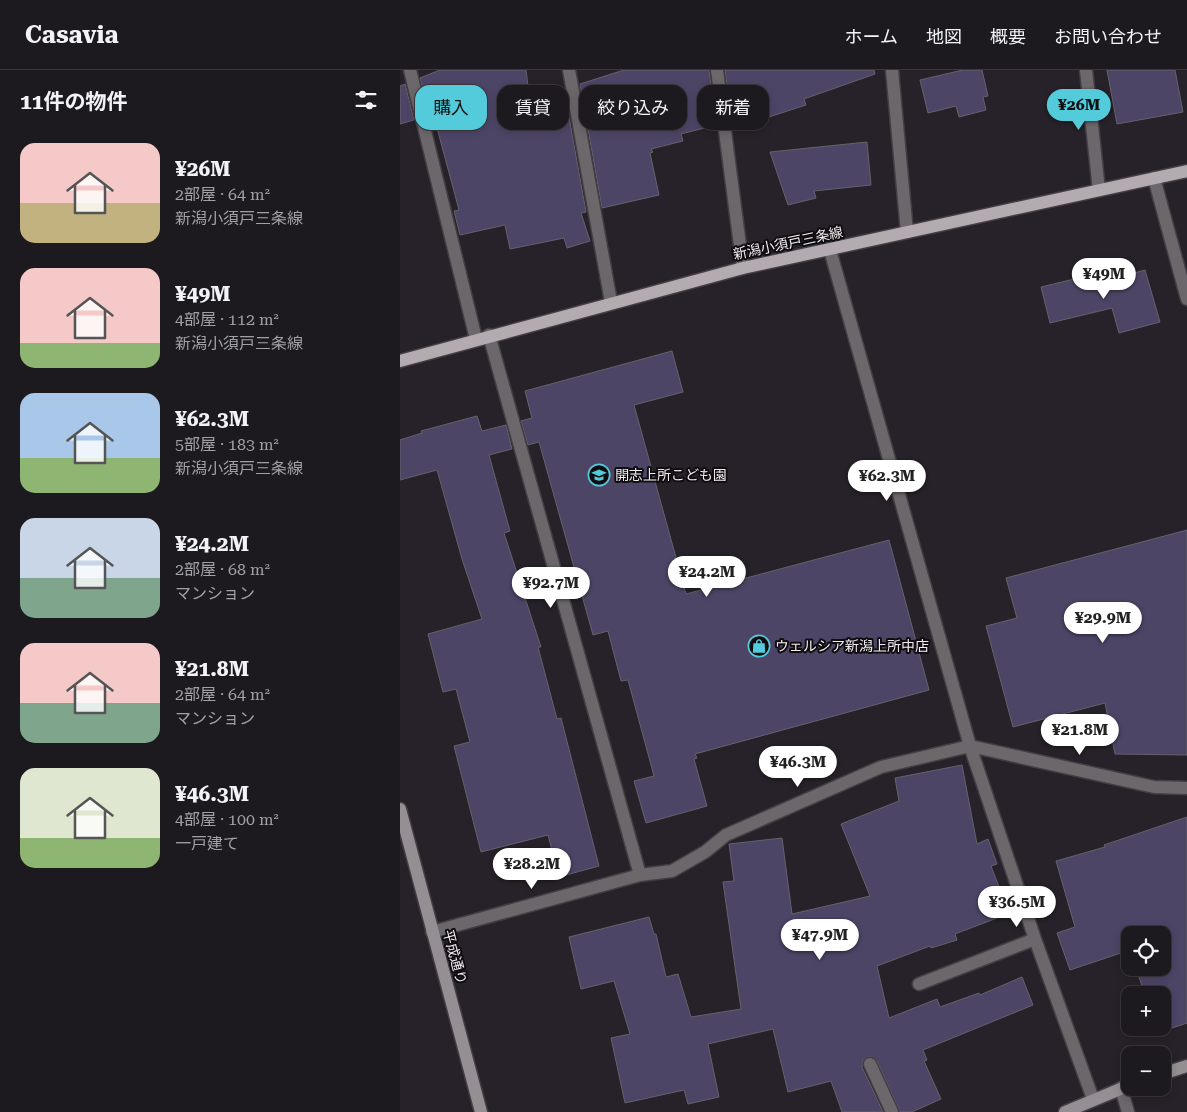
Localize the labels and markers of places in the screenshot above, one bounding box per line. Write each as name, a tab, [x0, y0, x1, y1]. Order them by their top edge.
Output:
pin: ¥26M	[1049, 88, 1109, 131]
pin: ¥49M	[1074, 258, 1134, 300]
pin: ¥62.3M	[846, 460, 928, 502]
school or university icon: 開志上所こども園	[587, 463, 611, 487]
place label: 開志上所こども園	[615, 467, 727, 483]
pin: ¥24.2M	[666, 556, 748, 598]
pin: ¥92.7M	[510, 566, 592, 609]
pin: ¥29.9M	[1062, 602, 1144, 644]
shop icon: ウェルシア新潟上所中店	[747, 634, 771, 658]
place label: ウェルシア新潟上所中店	[775, 638, 929, 654]
pin: ¥21.8M	[1039, 714, 1121, 756]
pin: ¥46.3M	[757, 746, 839, 788]
pin: ¥28.2M	[491, 848, 573, 890]
pin: ¥36.5M	[976, 886, 1058, 928]
pin: ¥47.9M	[779, 918, 861, 961]

